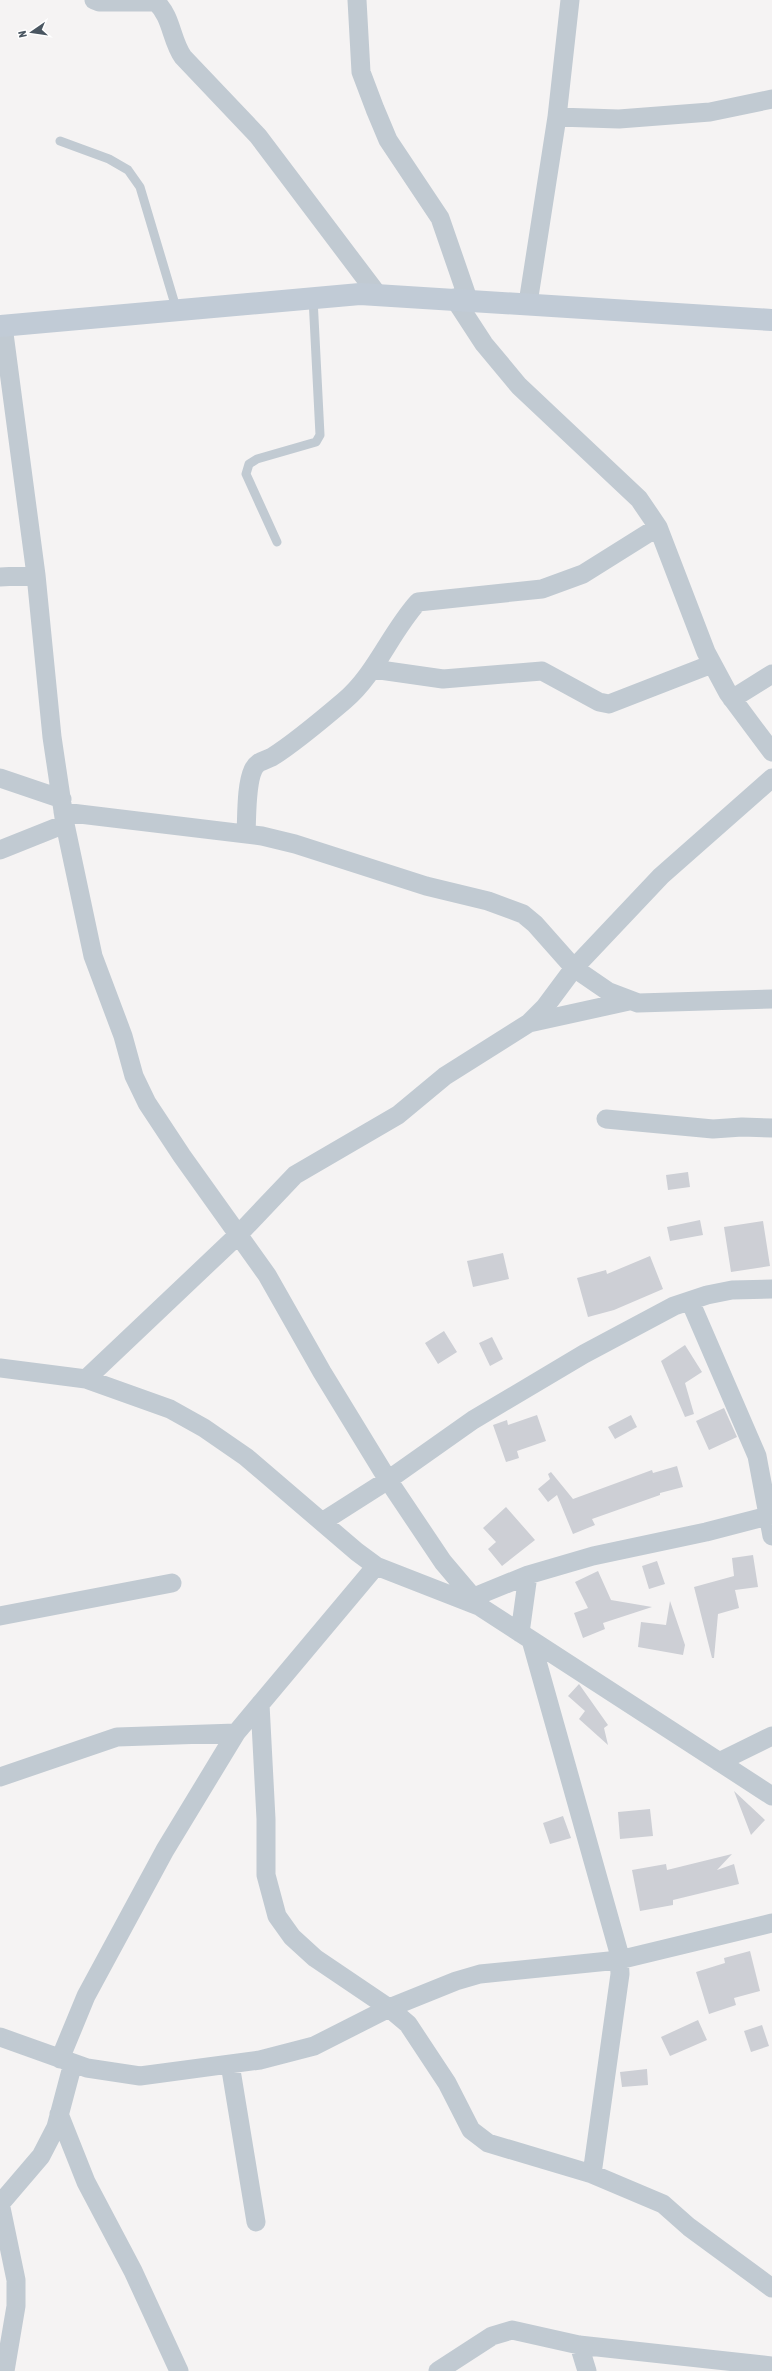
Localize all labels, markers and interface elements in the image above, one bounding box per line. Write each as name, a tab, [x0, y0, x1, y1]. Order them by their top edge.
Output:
north arrow	[12, 12, 52, 52]
text: N	[16, 30, 29, 39]

